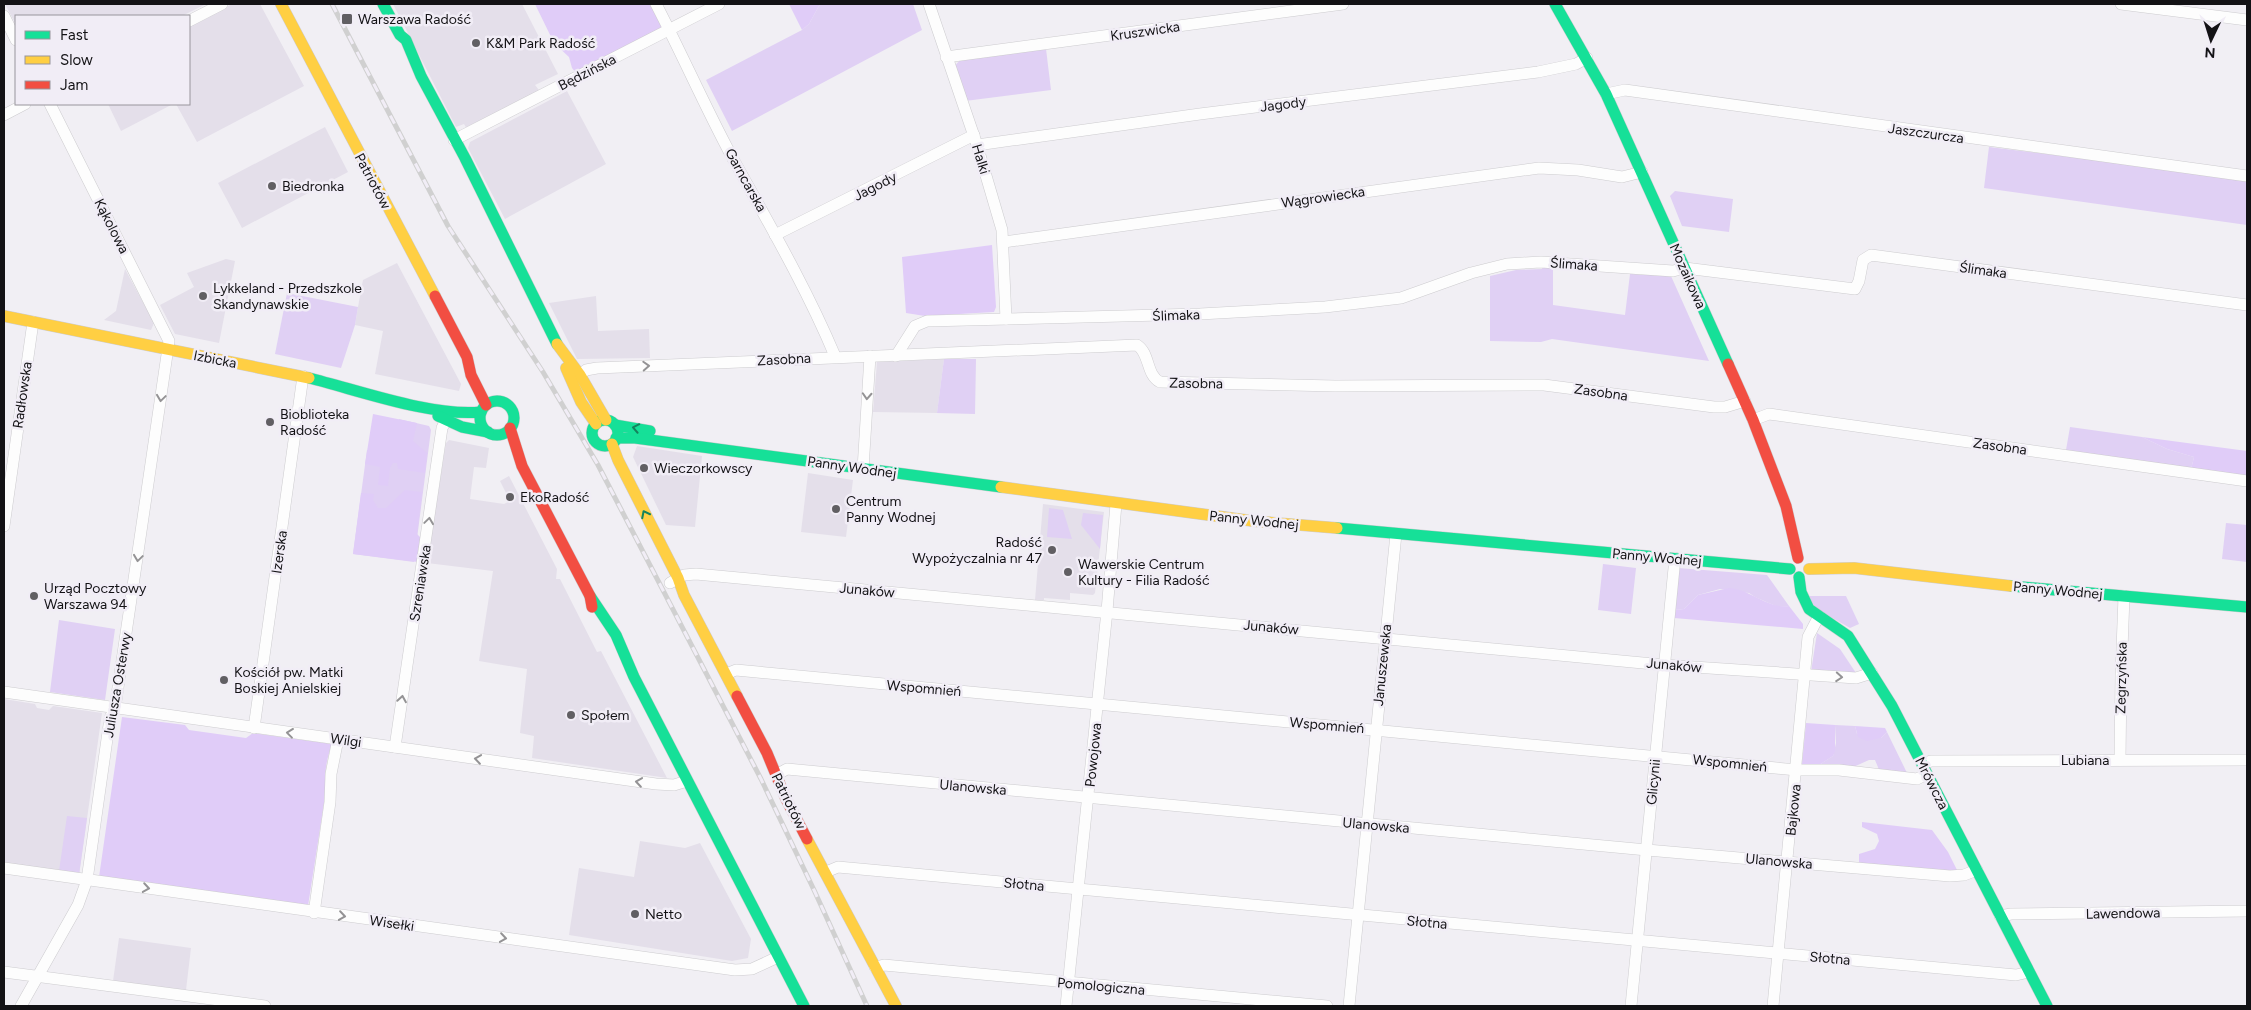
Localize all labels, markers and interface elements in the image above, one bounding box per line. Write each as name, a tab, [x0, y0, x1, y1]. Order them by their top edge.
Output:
place label: Warszawa Radość	[358, 11, 471, 28]
marker: Warszawa Radość	[340, 12, 354, 26]
legend	[15, 15, 190, 105]
north arrow	[2186, 15, 2236, 65]
street label: Kruszwicka	[1109, 18, 1181, 45]
text: Fast	[60, 26, 89, 44]
place label: K&M Park Radość	[486, 35, 596, 52]
marker: K&M Park Radość	[470, 37, 482, 49]
text: N	[2204, 44, 2216, 61]
text: Slow	[60, 51, 93, 69]
street label: Będzińska	[555, 51, 619, 94]
text: Jam	[60, 76, 88, 94]
street label: Jagody	[1259, 93, 1308, 116]
street label: Jaszczurcza	[1887, 120, 1965, 147]
street label: Halki	[968, 142, 993, 176]
street label: Garncarska	[721, 145, 770, 215]
street label: Patriotów	[351, 150, 394, 212]
street label: Jagody	[851, 168, 900, 205]
place label: Biedronka	[282, 178, 344, 195]
marker: Biedronka	[266, 180, 278, 192]
street label: Wągrowiecka	[1280, 183, 1366, 212]
street label: Kąkolowa	[91, 196, 133, 256]
street label: Mozaikowa	[1666, 241, 1709, 312]
street label: Ślimaka	[1550, 254, 1598, 275]
street label: Ślimaka	[1958, 259, 2008, 282]
place label: Lykkeland - Przedszkole Skandynawskie	[213, 280, 362, 313]
marker: Lykkeland - Przedszkole Skandynawskie	[197, 290, 209, 302]
street label: Ślimaka	[1152, 306, 1200, 325]
street label: Izbicka	[192, 347, 238, 372]
street label: Zasobna	[757, 350, 811, 369]
one-way arrow	[642, 360, 650, 371]
street label: Radłowska	[9, 361, 36, 430]
street label: Zasobna	[1169, 375, 1223, 392]
street label: Zasobna	[1573, 380, 1629, 405]
one-way arrow	[862, 392, 873, 400]
one-way arrow	[156, 394, 167, 402]
place label: Bioblioteka Radość	[280, 406, 349, 439]
marker: Bioblioteka Radość	[264, 416, 276, 428]
one-way arrow	[631, 423, 640, 434]
street label: Zasobna	[1972, 434, 2028, 459]
street label: Panny Wodnej	[806, 453, 898, 482]
place label: Wieczorkowscy	[654, 460, 753, 477]
marker: Wieczorkowscy	[638, 462, 650, 474]
place label: EkoRadość	[520, 489, 590, 506]
marker: EkoRadość	[504, 491, 516, 503]
place label: Centrum Panny Wodnej	[846, 493, 936, 526]
marker: Centrum Panny Wodnej	[830, 503, 842, 515]
street label: Panny Wodnej	[1208, 507, 1300, 534]
one-way arrow	[641, 511, 651, 520]
one-way arrow	[423, 516, 434, 524]
street label: Izerska	[268, 529, 291, 575]
place label: Radość Wypożyczalnia nr 47	[912, 534, 1042, 567]
street label: Szreniawska	[406, 544, 435, 623]
marker: Radość Wypożyczalnia nr 47	[1046, 544, 1058, 556]
street label: Panny Wodnej	[1611, 545, 1702, 570]
one-way arrow	[133, 554, 143, 563]
place label: Wawerskie Centrum Kultury - Filia Radość	[1078, 556, 1210, 589]
marker: Wawerskie Centrum Kultury - Filia Radość	[1062, 566, 1074, 578]
street label: Panny Wodnej	[2012, 578, 2103, 603]
place label: Urząd Pocztowy Warszawa 94	[44, 580, 147, 613]
street label: Junaków	[839, 580, 895, 601]
marker: Urząd Pocztowy Warszawa 94	[28, 590, 40, 602]
street label: Junaków	[1243, 617, 1299, 638]
street label: Januszewska	[1370, 623, 1395, 707]
street label: Juliusza Osterwy	[100, 631, 135, 739]
street label: Zegrzyńska	[2112, 642, 2131, 714]
street label: Junaków	[1646, 655, 1702, 676]
place label: Kościół pw. Matki Boskiej Anielskiej	[234, 664, 343, 697]
one-way arrow	[1835, 672, 1843, 683]
marker: Kościół pw. Matki Boskiej Anielskiej	[218, 674, 230, 686]
street label: Wspomnień	[886, 677, 962, 700]
one-way arrow	[396, 694, 407, 702]
place label: Społem	[581, 707, 630, 724]
marker: Społem	[565, 709, 577, 721]
street label: Wspomnień	[1289, 714, 1365, 737]
street label: Powojowa	[1082, 722, 1105, 788]
one-way arrow	[286, 728, 294, 739]
street label: Wilgi	[329, 730, 363, 751]
street label: Wspomnień	[1692, 751, 1768, 776]
street label: Lubiana	[2061, 752, 2109, 769]
one-way arrow	[474, 754, 482, 765]
street label: Mrówcza	[1911, 754, 1952, 812]
street label: Glicynii	[1643, 758, 1664, 806]
street label: Patriotów	[768, 770, 809, 832]
street label: Ulanowska	[939, 776, 1007, 799]
one-way arrow	[635, 777, 643, 787]
street label: Bajkowa	[1782, 783, 1805, 837]
street label: Ulanowska	[1342, 814, 1410, 837]
street label: Ulanowska	[1745, 850, 1813, 873]
street label: Słotna	[1003, 874, 1045, 895]
one-way arrow	[143, 882, 151, 893]
street label: Lawendowa	[2086, 904, 2160, 923]
place label: Netto	[645, 906, 682, 923]
marker: Netto	[629, 908, 641, 920]
one-way arrow	[337, 911, 346, 921]
street label: Wisełki	[369, 912, 415, 935]
street label: Słotna	[1406, 912, 1448, 933]
one-way arrow	[499, 932, 507, 943]
street label: Słotna	[1809, 948, 1851, 969]
street label: Pomologiczna	[1056, 974, 1146, 999]

